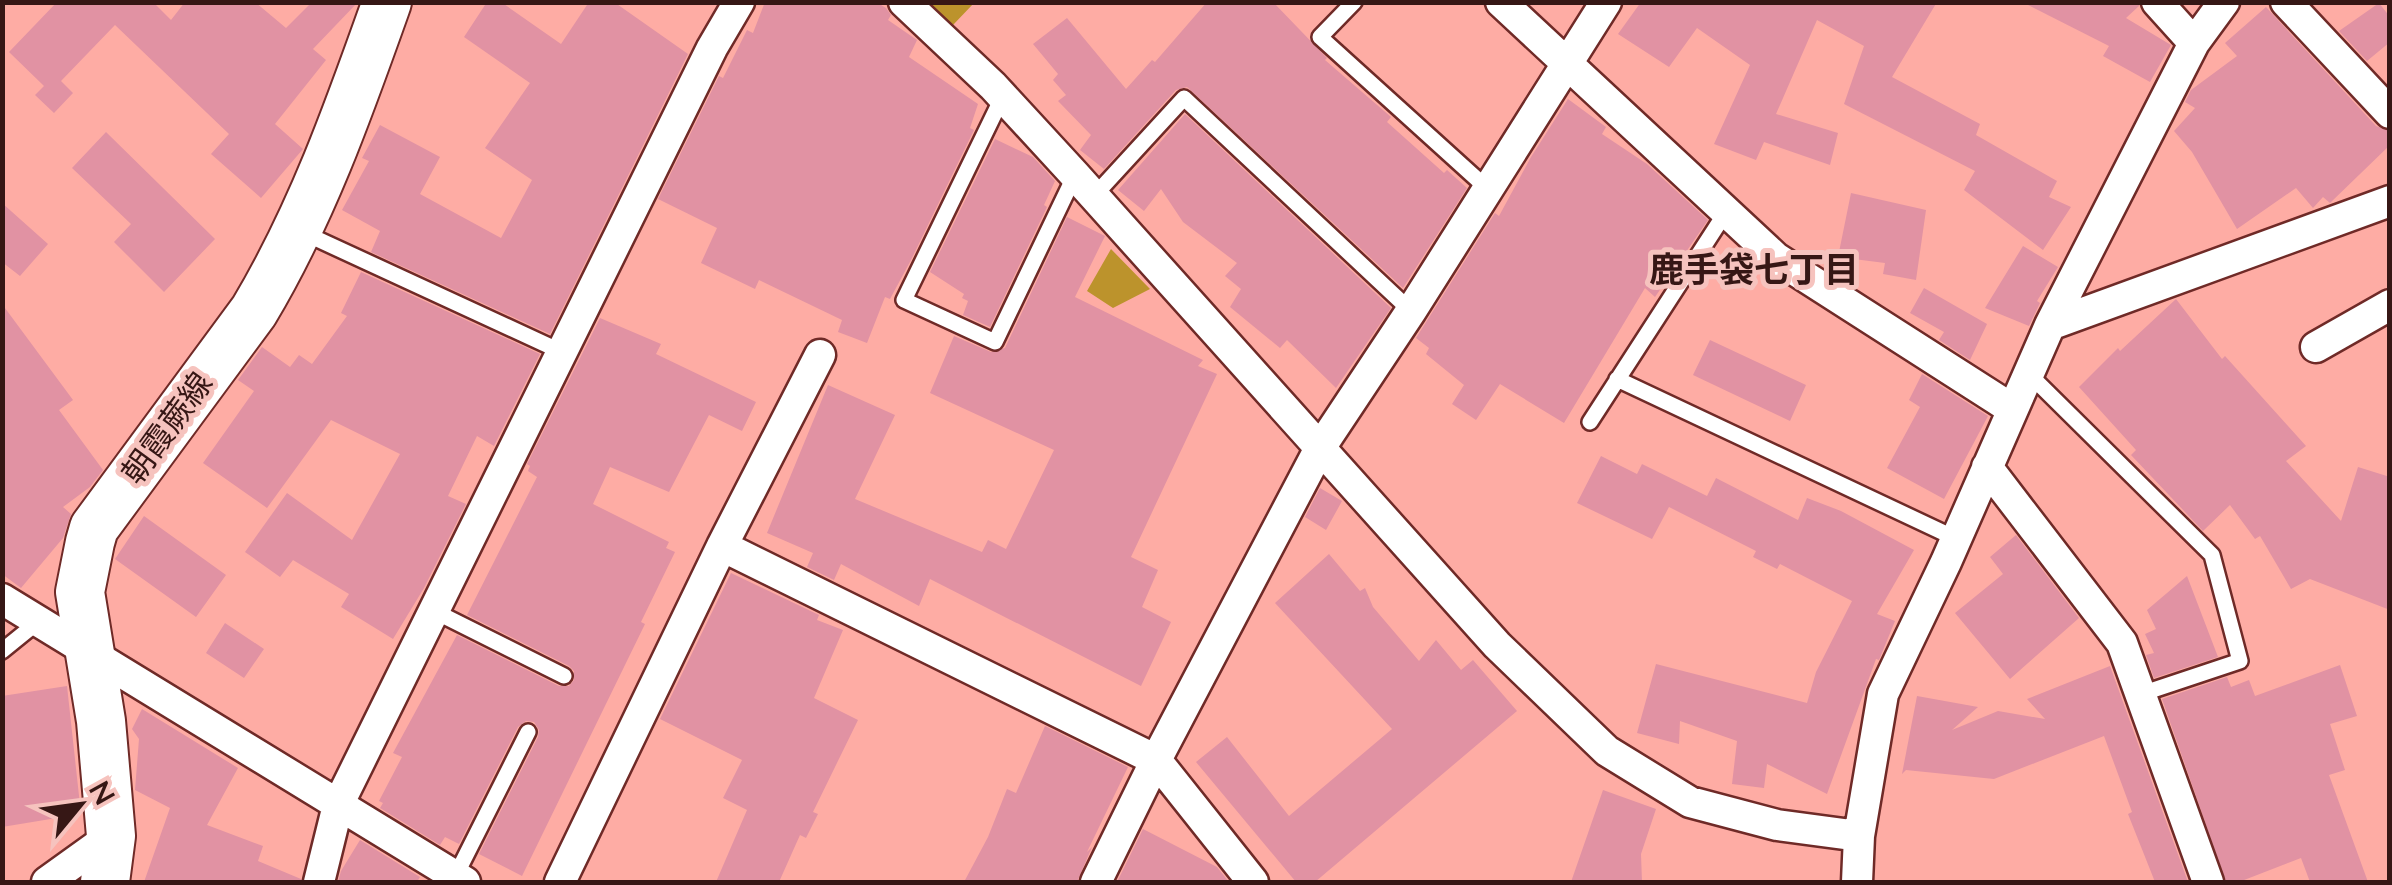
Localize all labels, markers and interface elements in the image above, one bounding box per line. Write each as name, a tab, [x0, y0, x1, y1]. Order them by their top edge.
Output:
district label: 鹿手袋七丁目	[1649, 247, 1859, 289]
street label: 朝霞蕨線	[112, 364, 219, 490]
north arrow	[30, 755, 130, 855]
text: N	[83, 775, 123, 810]

